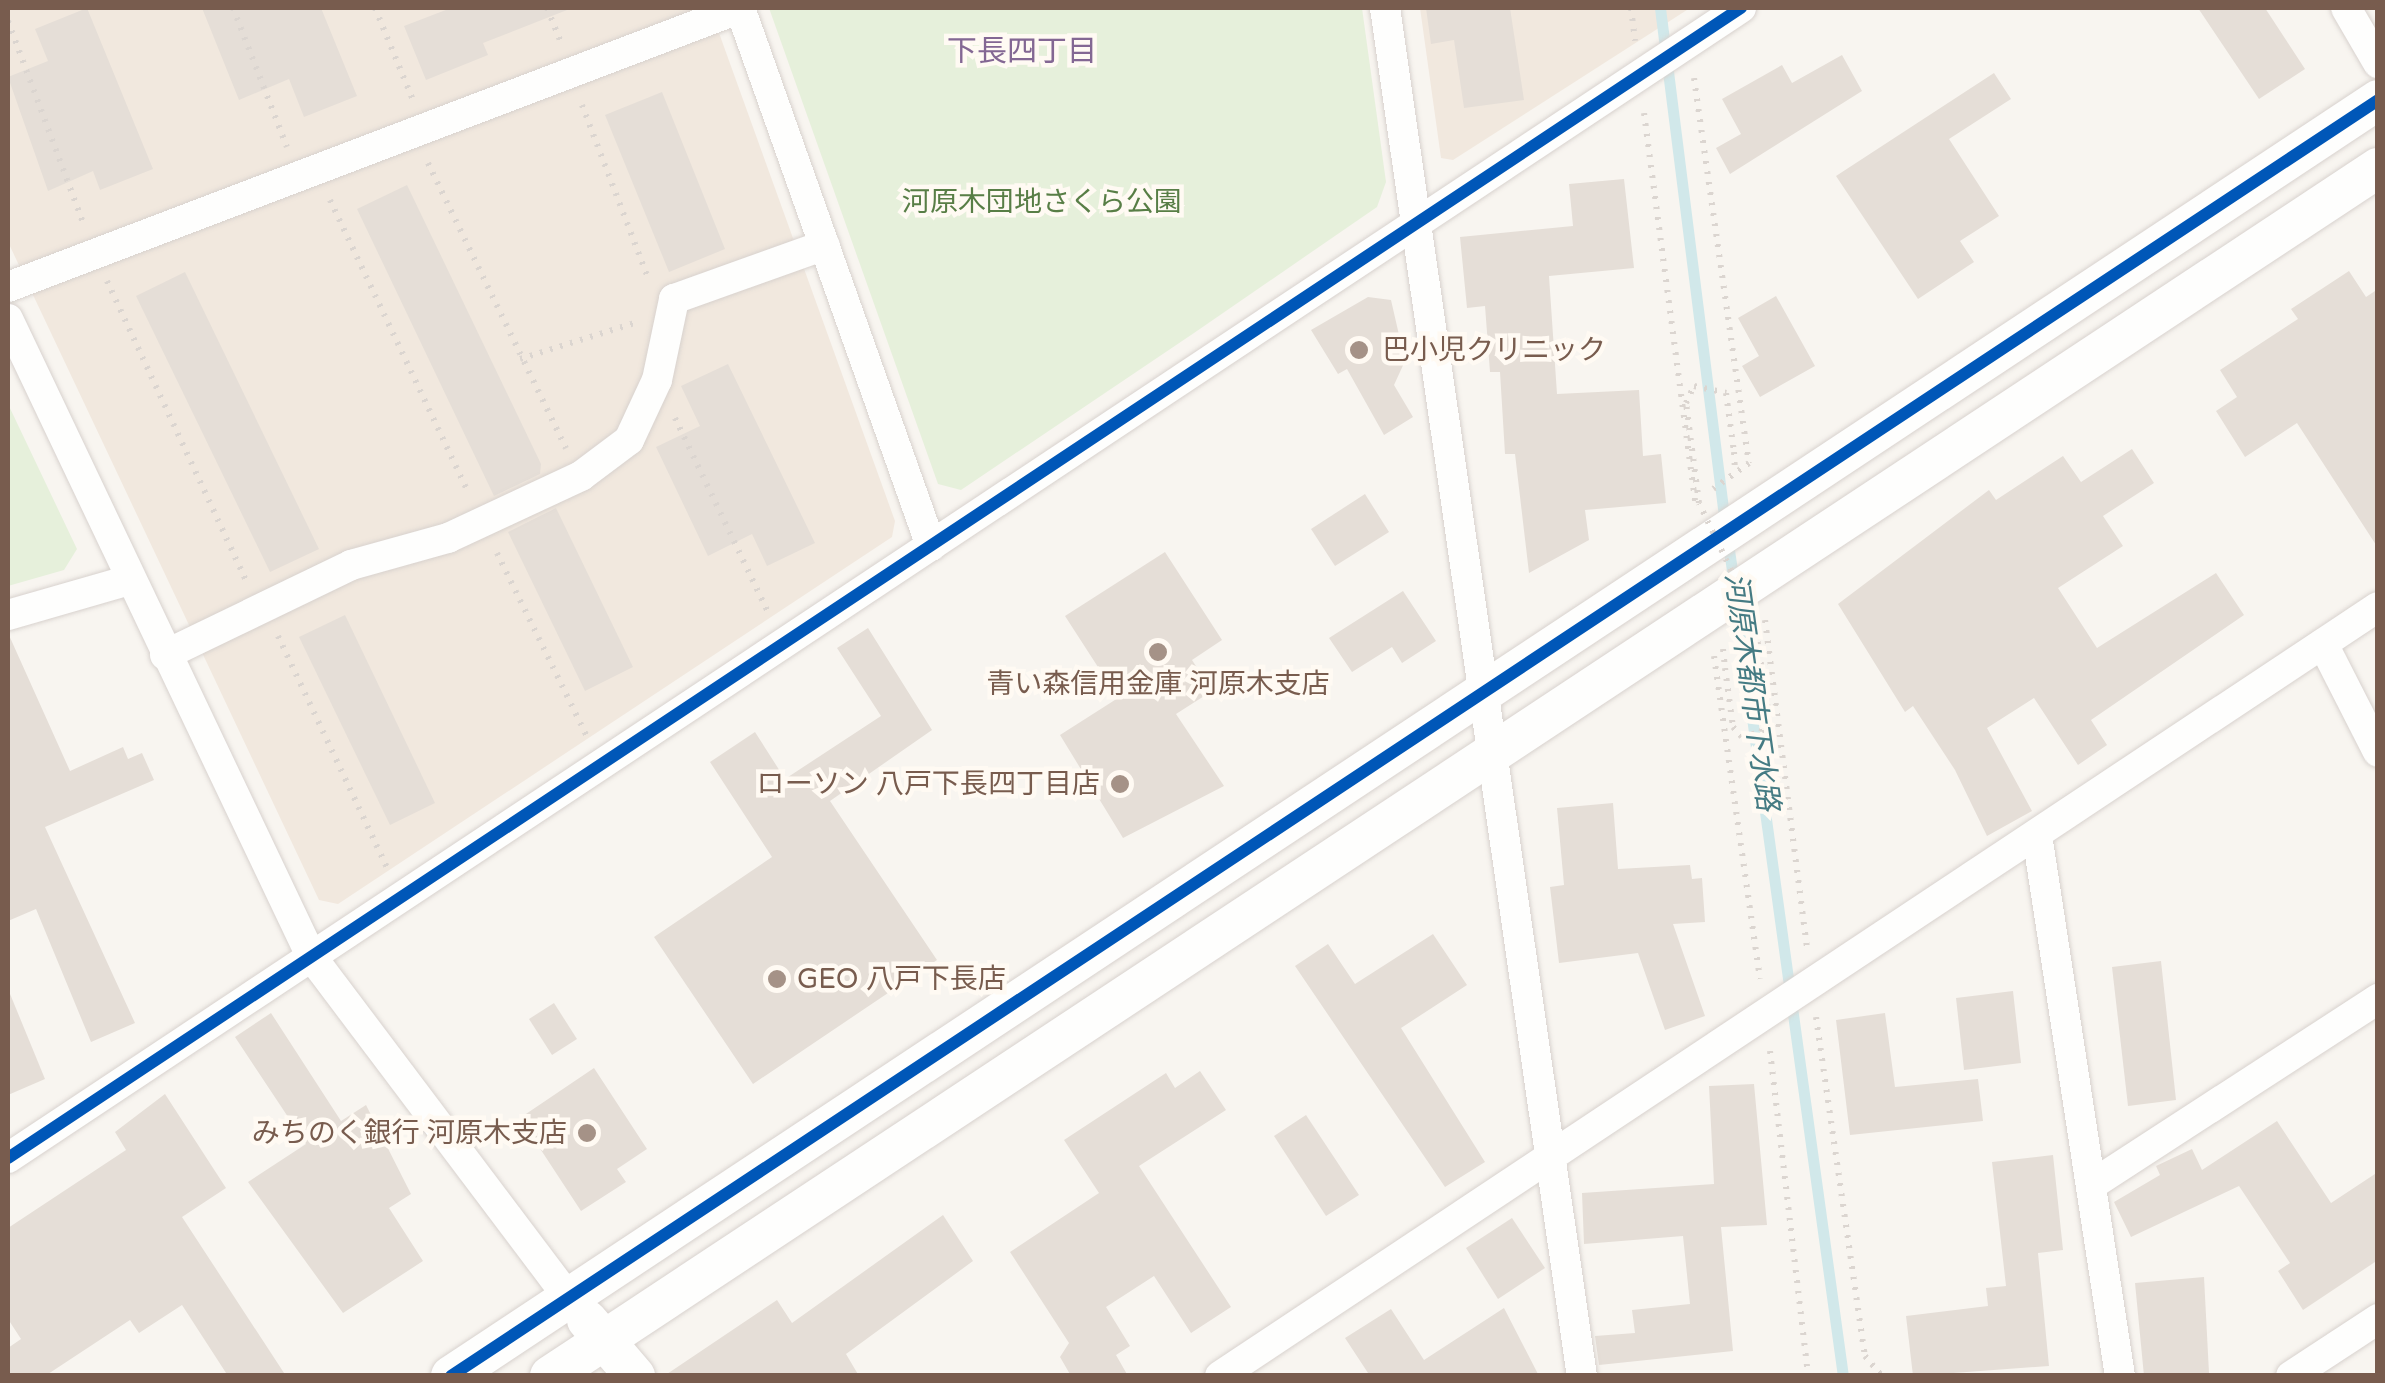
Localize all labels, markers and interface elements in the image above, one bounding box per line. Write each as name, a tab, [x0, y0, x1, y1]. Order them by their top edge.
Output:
district label: 下長四丁目	[947, 34, 1097, 70]
park label: 河原木団地さくら公園	[902, 185, 1182, 219]
place label: 巴小児クリニック	[1382, 333, 1606, 367]
marker: 巴小児クリニック	[1346, 337, 1372, 363]
water label: 河原木都市下水路	[1716, 571, 1786, 813]
marker: 青い森信用金庫 河原木支店	[1147, 641, 1169, 663]
place label: 青い森信用金庫 河原木支店	[986, 667, 1330, 701]
place label: ローソン 八戸下長四丁目店	[757, 767, 1100, 801]
marker: ローソン 八戸下長四丁目店	[1109, 773, 1131, 795]
place label: GEO 八戸下長店	[797, 962, 1006, 996]
marker: GEO 八戸下長店	[766, 968, 788, 990]
place label: みちのく銀行 河原木支店	[252, 1116, 567, 1150]
marker: みちのく銀行 河原木支店	[576, 1122, 598, 1144]

